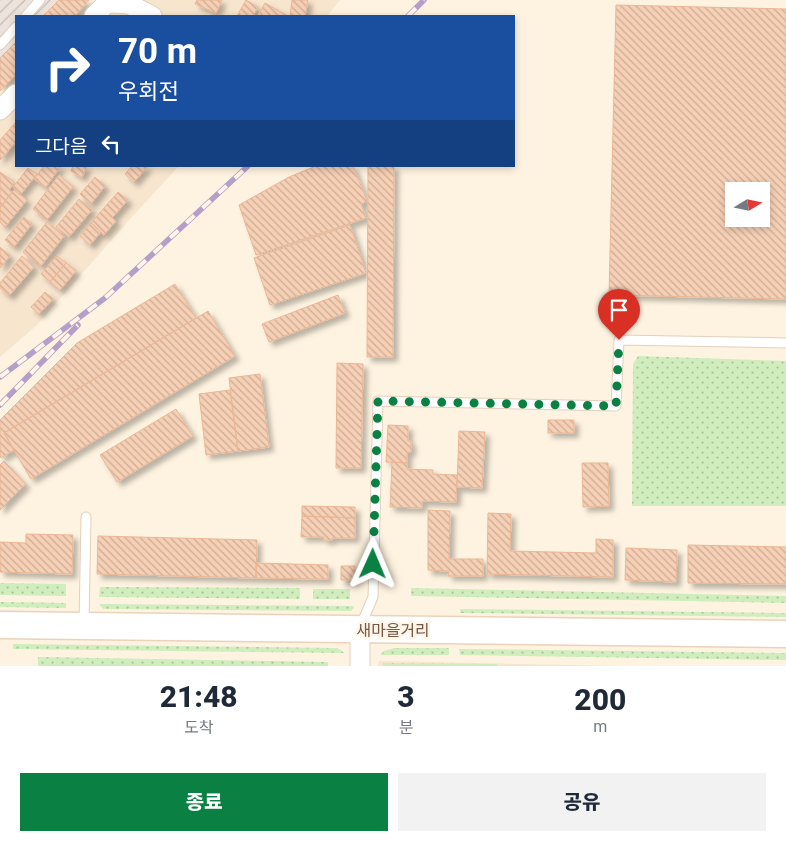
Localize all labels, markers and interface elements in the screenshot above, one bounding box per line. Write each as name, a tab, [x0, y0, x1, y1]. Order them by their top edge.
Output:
text: 70 m	[118, 31, 197, 72]
icon: right	[35, 35, 100, 100]
text: 우회전	[118, 79, 179, 104]
icon: left	[97, 130, 125, 158]
text: 그다음	[35, 135, 87, 158]
north arrow	[725, 182, 770, 228]
map controls	[725, 182, 770, 227]
pin	[598, 289, 640, 340]
icon: arrive	[605, 296, 633, 324]
position arrow	[346, 537, 398, 589]
street label: 새마을거리	[356, 621, 430, 640]
text: 21:48	[160, 679, 238, 714]
text: 3	[397, 679, 415, 714]
text: 200	[574, 682, 626, 717]
text: m	[593, 717, 607, 736]
text: 도착	[184, 718, 213, 737]
text: 분	[399, 718, 413, 737]
button: 종료	[20, 773, 388, 831]
button: 공유	[398, 773, 766, 831]

